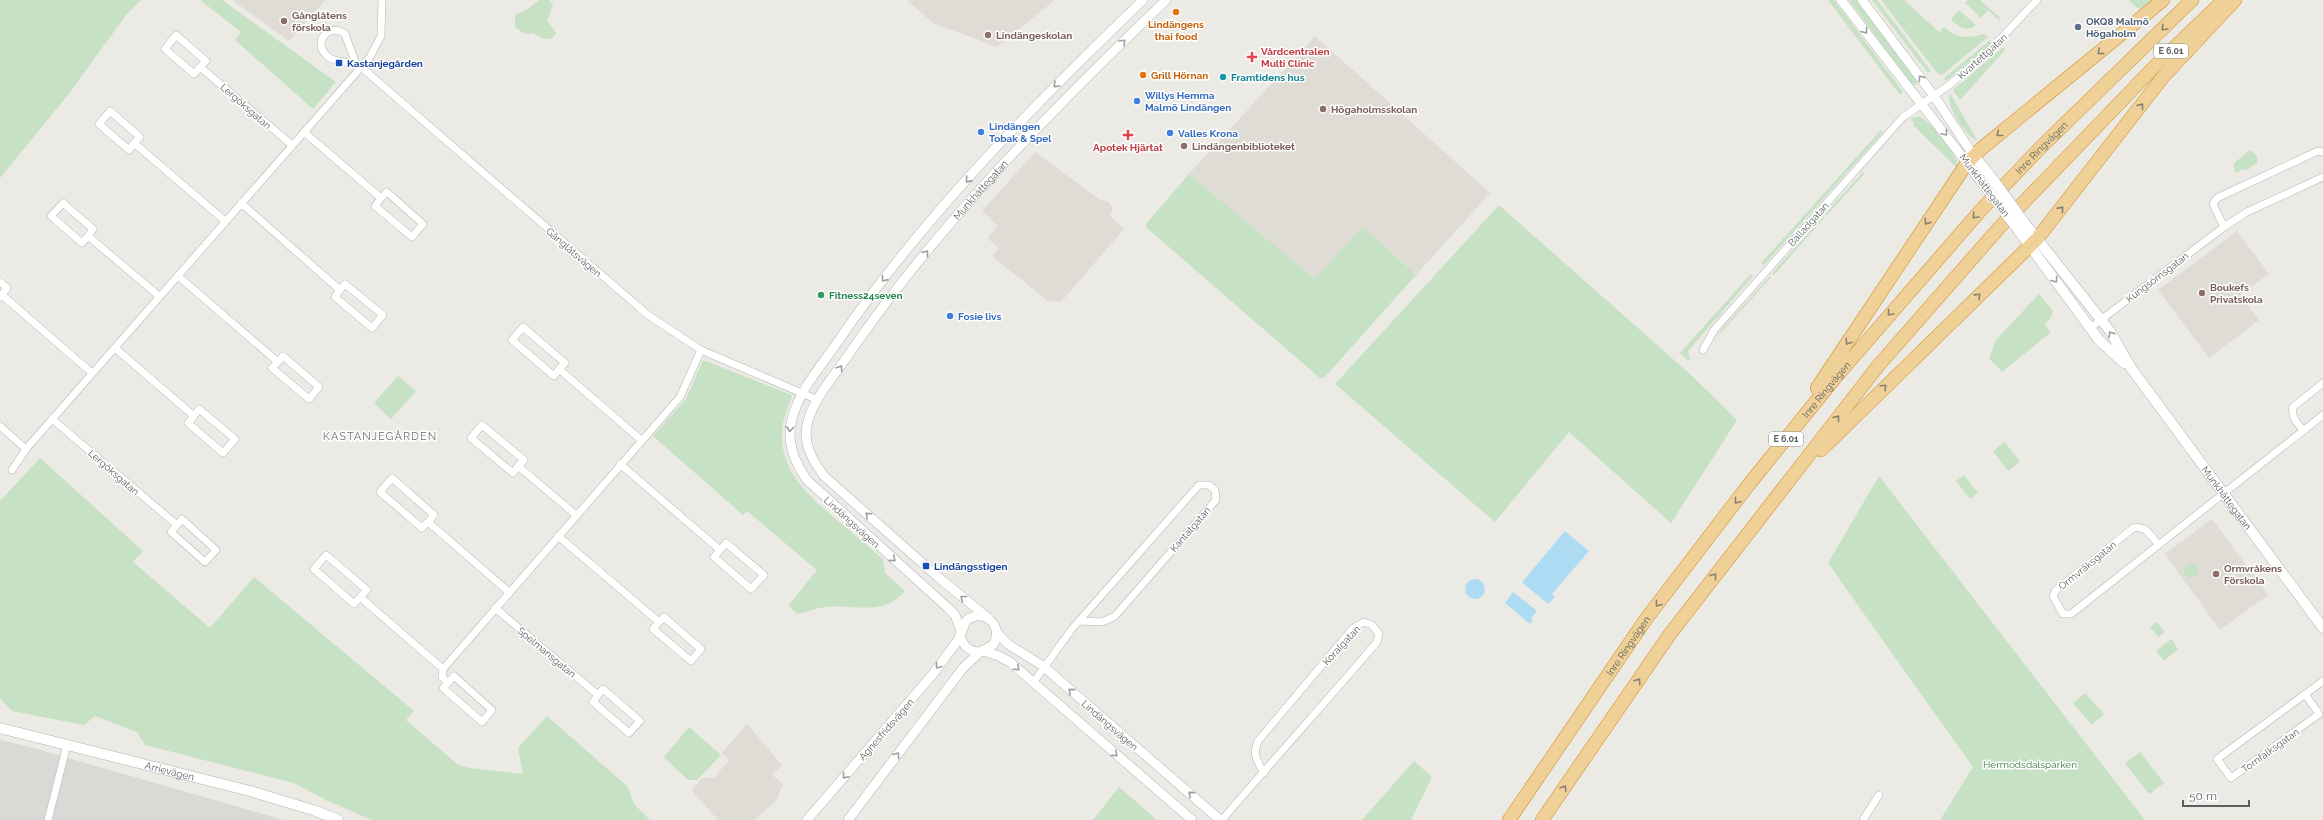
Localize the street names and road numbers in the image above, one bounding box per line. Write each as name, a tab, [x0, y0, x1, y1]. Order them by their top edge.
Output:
street label: Kvartettgatan	[1956, 31, 2009, 81]
road number: E 6.01	[2154, 44, 2188, 58]
street label: Lergöksgatan	[218, 81, 273, 131]
street label: Inre Ringvägen	[2013, 119, 2070, 176]
street label: Munkhättegatan	[1957, 152, 2012, 219]
street label: Munkhättegatan	[951, 158, 1010, 222]
street label: Balladgatan	[1786, 200, 1831, 249]
street label: Gånglåtsvägen	[544, 225, 604, 279]
street label: Kungsörnsgatan	[2124, 250, 2191, 304]
street label: Inre Ringvägen	[1800, 359, 1853, 420]
road number: E 6.01	[1769, 432, 1803, 446]
street label: Lergöksgatan	[86, 447, 141, 497]
street label: Munkhättegatan	[2199, 464, 2253, 532]
street label: Lindängsvägen	[822, 495, 882, 550]
street label: Kantatgatan	[1168, 504, 1213, 554]
street label: Ormvråksgatan	[2056, 539, 2118, 592]
street label: Inre Ringvägen	[1604, 614, 1652, 678]
street label: Koralgatan	[1320, 623, 1363, 667]
street label: Spelmansgatan	[515, 625, 578, 680]
street label: Agnesfridsvägen	[857, 696, 916, 762]
street label: Lindängsvägen	[1079, 698, 1140, 753]
street label: Tornfalksgatan	[2240, 726, 2301, 775]
street label: Arrievägen	[144, 760, 195, 783]

